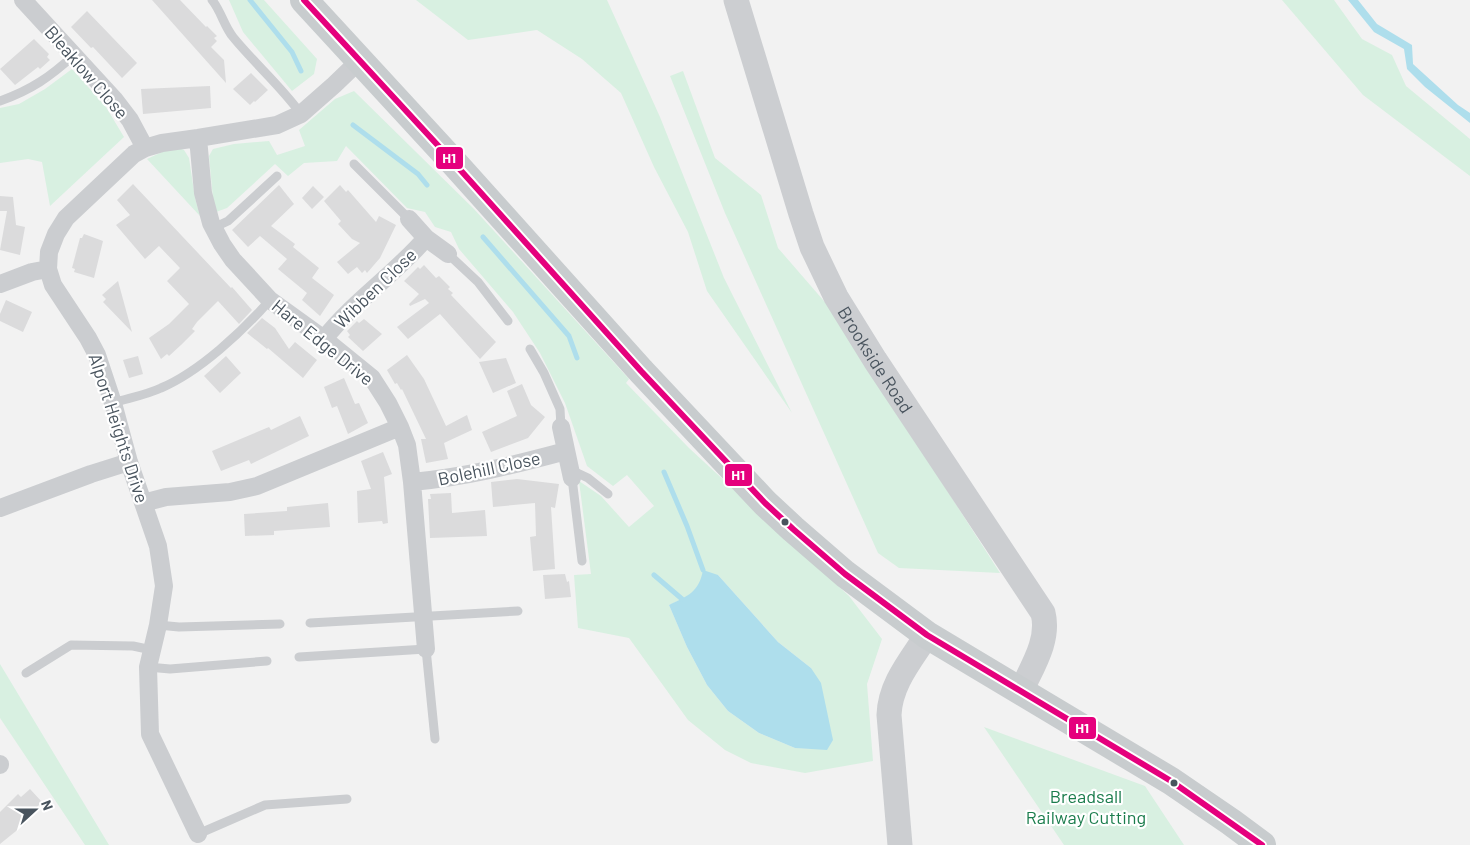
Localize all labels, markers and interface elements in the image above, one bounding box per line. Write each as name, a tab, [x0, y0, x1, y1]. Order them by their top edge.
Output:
street label: Bleaklow Close	[40, 21, 134, 123]
line badge: H1	[435, 146, 464, 170]
text: H1	[442, 149, 456, 166]
street label: Wibben Close	[329, 243, 421, 333]
street label: Hare Edge Drive	[268, 294, 378, 390]
street label: Brookside Road	[833, 302, 918, 417]
street label: Alport Heights Drive	[84, 350, 154, 506]
street label: Bolehill Close	[436, 446, 542, 490]
line badge: H1	[724, 463, 753, 487]
text: H1	[731, 466, 745, 483]
unlabelled marker	[780, 517, 790, 527]
line badge: H1	[1068, 716, 1097, 740]
text: H1	[1075, 719, 1089, 736]
unlabelled marker	[1169, 778, 1179, 788]
north arrow	[10, 785, 60, 835]
park label: Breadsall Railway Cutting	[1026, 785, 1146, 828]
text: N	[38, 798, 57, 813]

